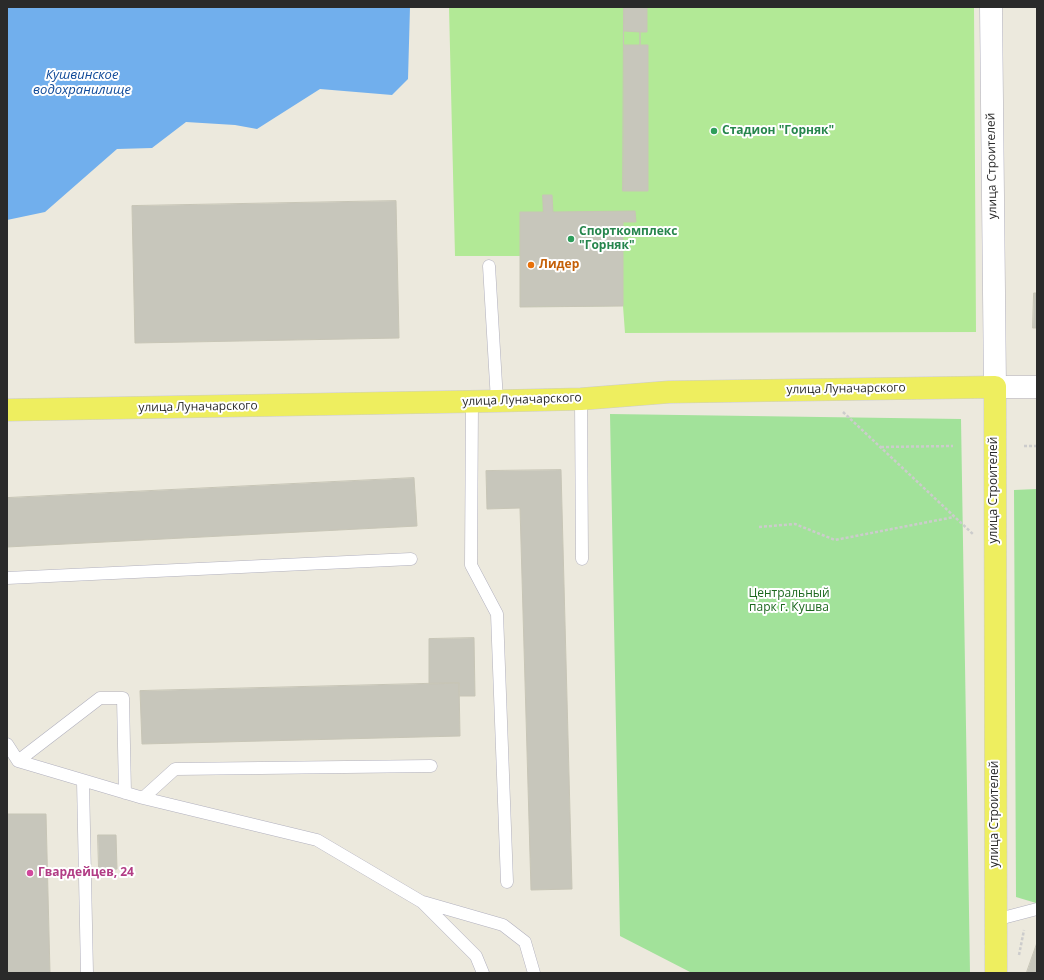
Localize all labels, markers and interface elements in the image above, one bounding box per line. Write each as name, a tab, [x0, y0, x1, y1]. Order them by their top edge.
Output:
water label: Кушвинское водохранилище	[33, 67, 131, 98]
street label: улица Строителей	[984, 112, 1000, 220]
place label: Стадион "Горняк"	[722, 124, 834, 138]
marker: Стадион "Горняк"	[709, 126, 719, 136]
place label: Спорткомплекс "Горняк"	[579, 225, 677, 253]
marker: Спорткомплекс "Горняк"	[566, 234, 576, 244]
place label: Лидер	[539, 258, 579, 272]
marker: Лидер	[526, 260, 536, 270]
street label: улица Луначарского	[786, 381, 906, 397]
street label: улица Луначарского	[462, 391, 582, 409]
street label: улица Луначарского	[138, 399, 258, 415]
street label: улица Строителей	[987, 437, 1001, 543]
park label: Центральный парк г. Кушва	[748, 587, 830, 615]
street label: улица Строителей	[988, 761, 1002, 867]
place label: Гвардейцев, 24	[38, 866, 134, 880]
marker: Гвардейцев, 24	[25, 868, 35, 878]

